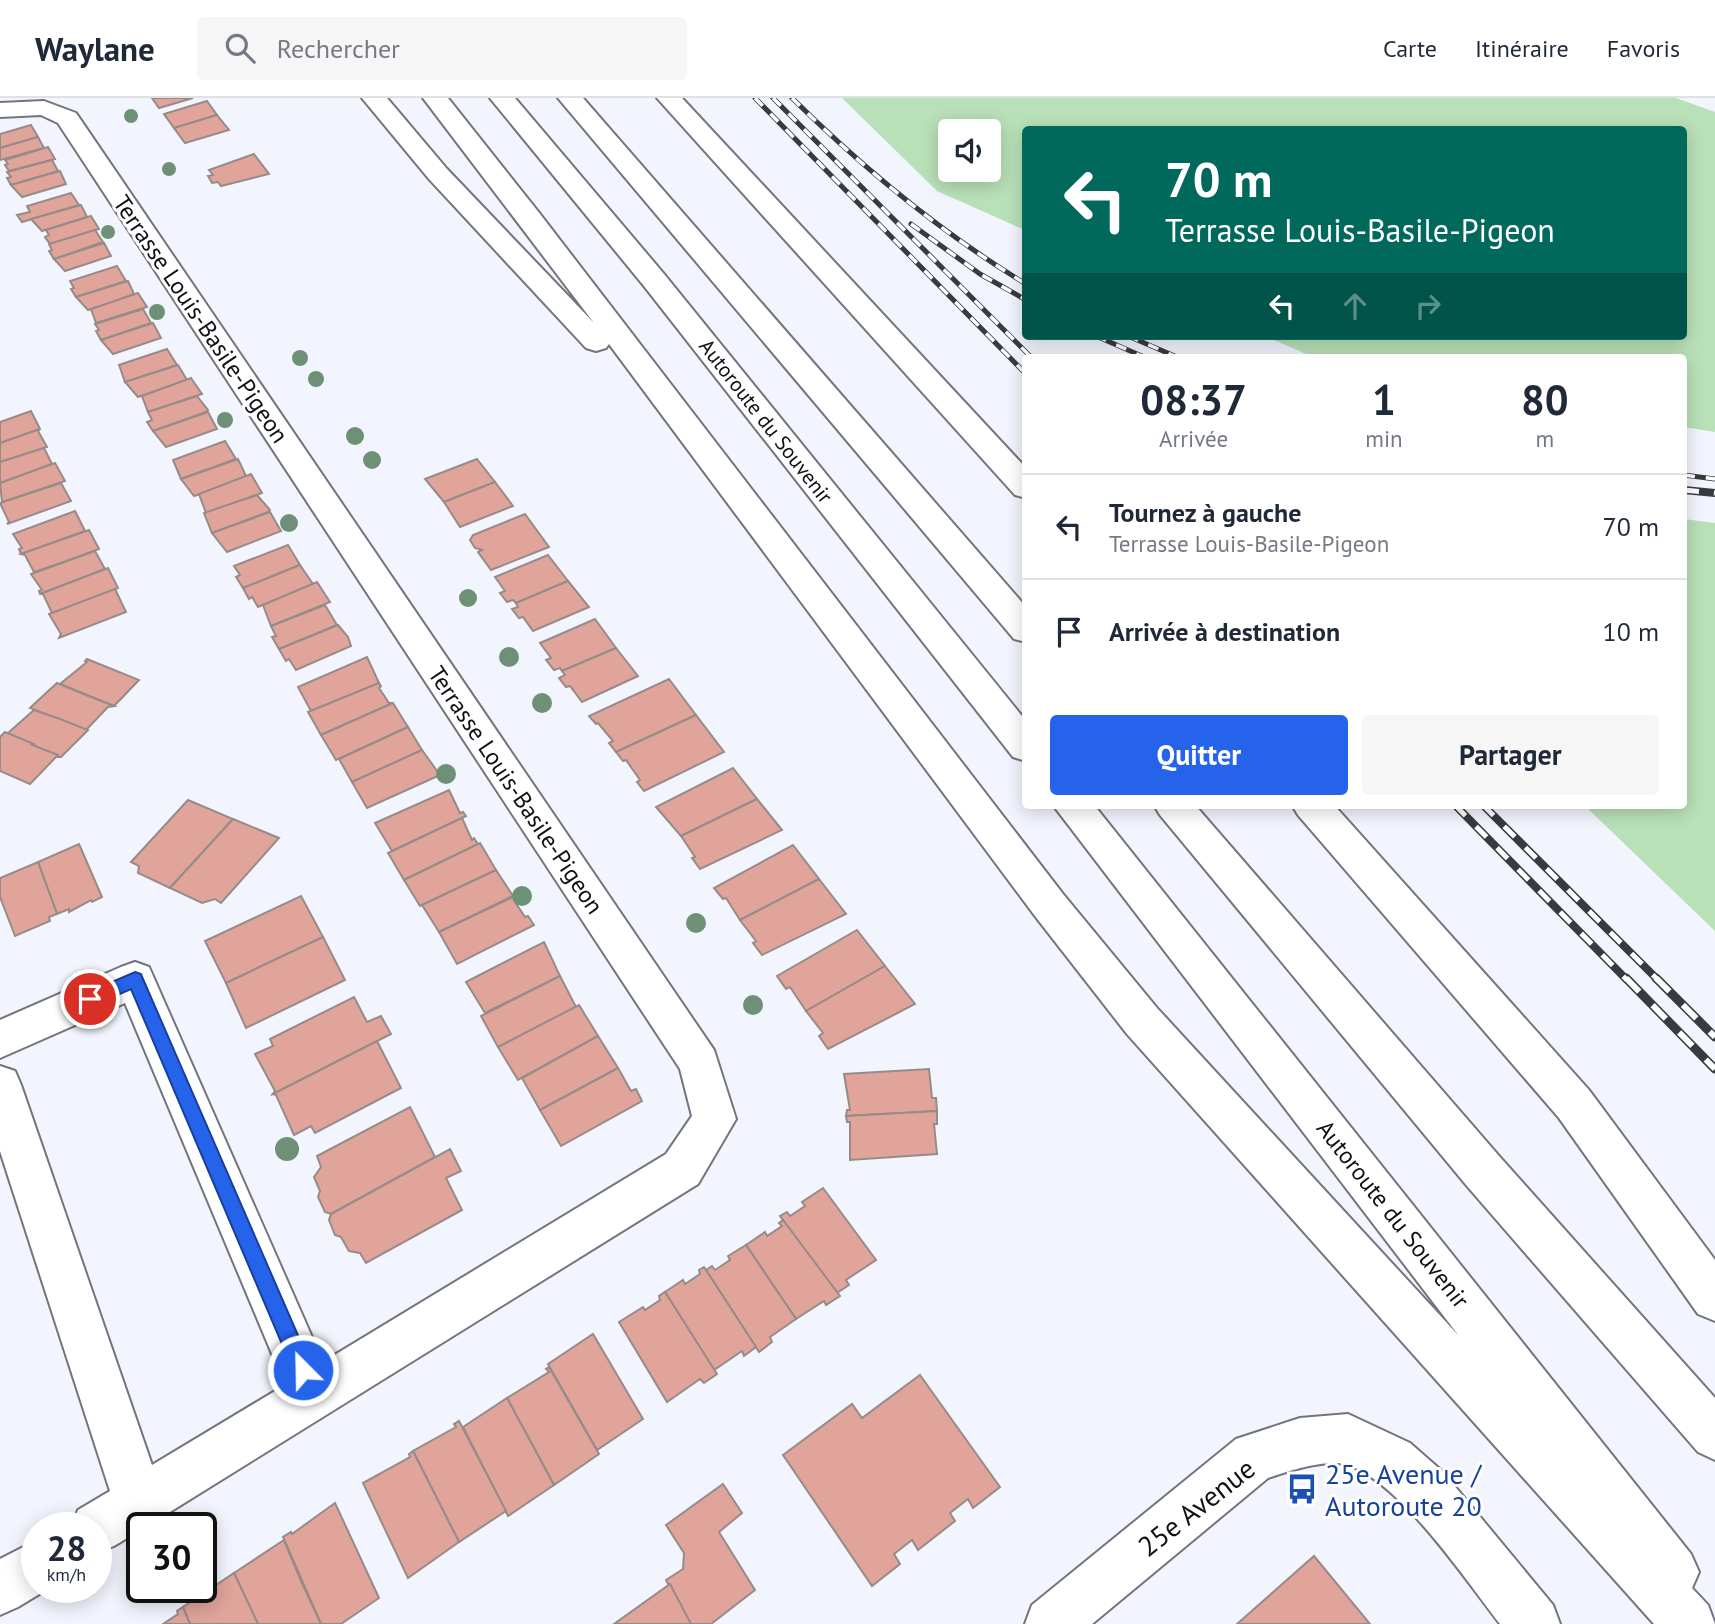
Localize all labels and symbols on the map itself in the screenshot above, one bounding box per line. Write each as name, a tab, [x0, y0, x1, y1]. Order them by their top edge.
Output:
street label: Terrasse Louis-Basile-Pigeon	[106, 189, 296, 449]
street label: Autoroute du Souvenir	[693, 333, 839, 509]
street label: Terrasse Louis-Basile-Pigeon	[421, 660, 611, 920]
pin	[60, 969, 120, 1029]
street label: Autoroute du Souvenir	[1310, 1114, 1476, 1314]
position arrow	[266, 1333, 340, 1407]
street label: 25e Avenue	[1130, 1450, 1262, 1564]
place label: 25e Avenue / Autoroute 20	[1325, 1455, 1482, 1524]
bus stop icon: 25e Avenue / Autoroute 20	[1285, 1472, 1319, 1506]
speed limit sign: 30	[126, 1512, 217, 1603]

